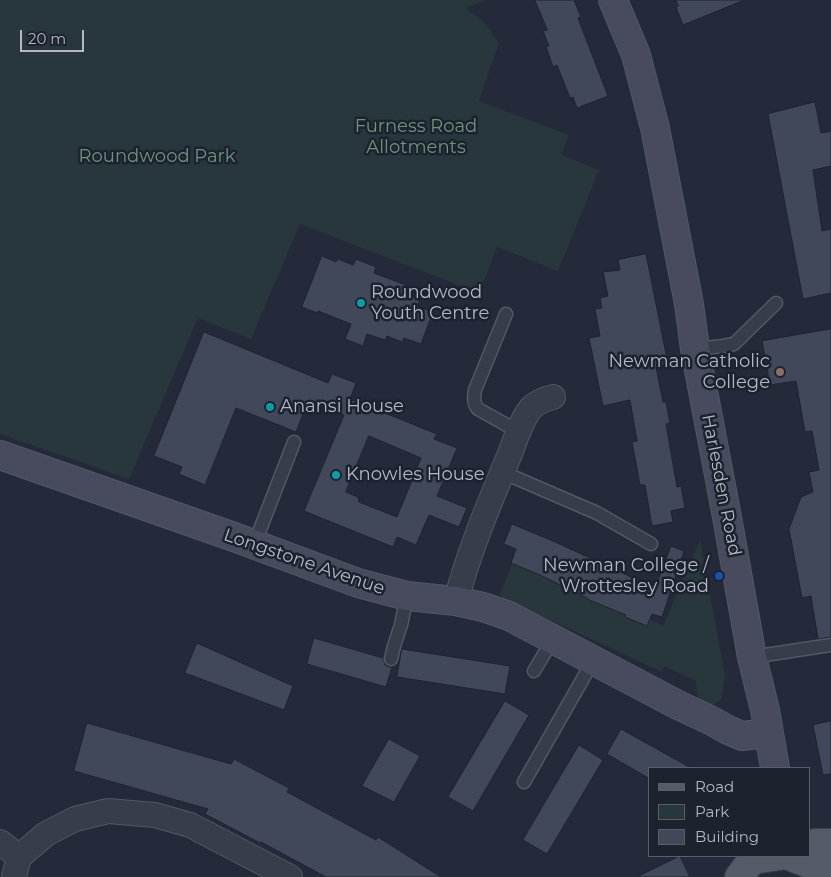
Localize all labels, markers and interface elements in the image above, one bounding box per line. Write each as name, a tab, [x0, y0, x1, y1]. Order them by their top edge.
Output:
scale bar	[22, 20, 86, 52]
text: 20 m	[28, 29, 66, 48]
park label: Furness Road Allotments	[355, 116, 477, 158]
park label: Roundwood Park	[79, 146, 235, 168]
place label: Roundwood Youth Centre	[371, 282, 489, 324]
marker: Roundwood Youth Centre	[355, 297, 367, 309]
place label: Newman Catholic College	[608, 351, 770, 394]
marker: Newman Catholic College	[774, 366, 786, 378]
place label: Anansi House	[280, 396, 404, 418]
marker: Anansi House	[264, 401, 276, 413]
street label: Harlesden Road	[697, 412, 745, 558]
place label: Knowles House	[346, 464, 485, 486]
marker: Knowles House	[330, 469, 342, 481]
street label: Longstone Avenue	[221, 524, 387, 600]
place label: Newman College / Wrottesley Road	[543, 555, 709, 598]
marker: Newman College / Wrottesley Road	[713, 570, 725, 582]
legend	[648, 767, 811, 857]
text: Road	[695, 777, 734, 796]
text: Park	[695, 802, 729, 821]
text: Building	[695, 827, 759, 846]

